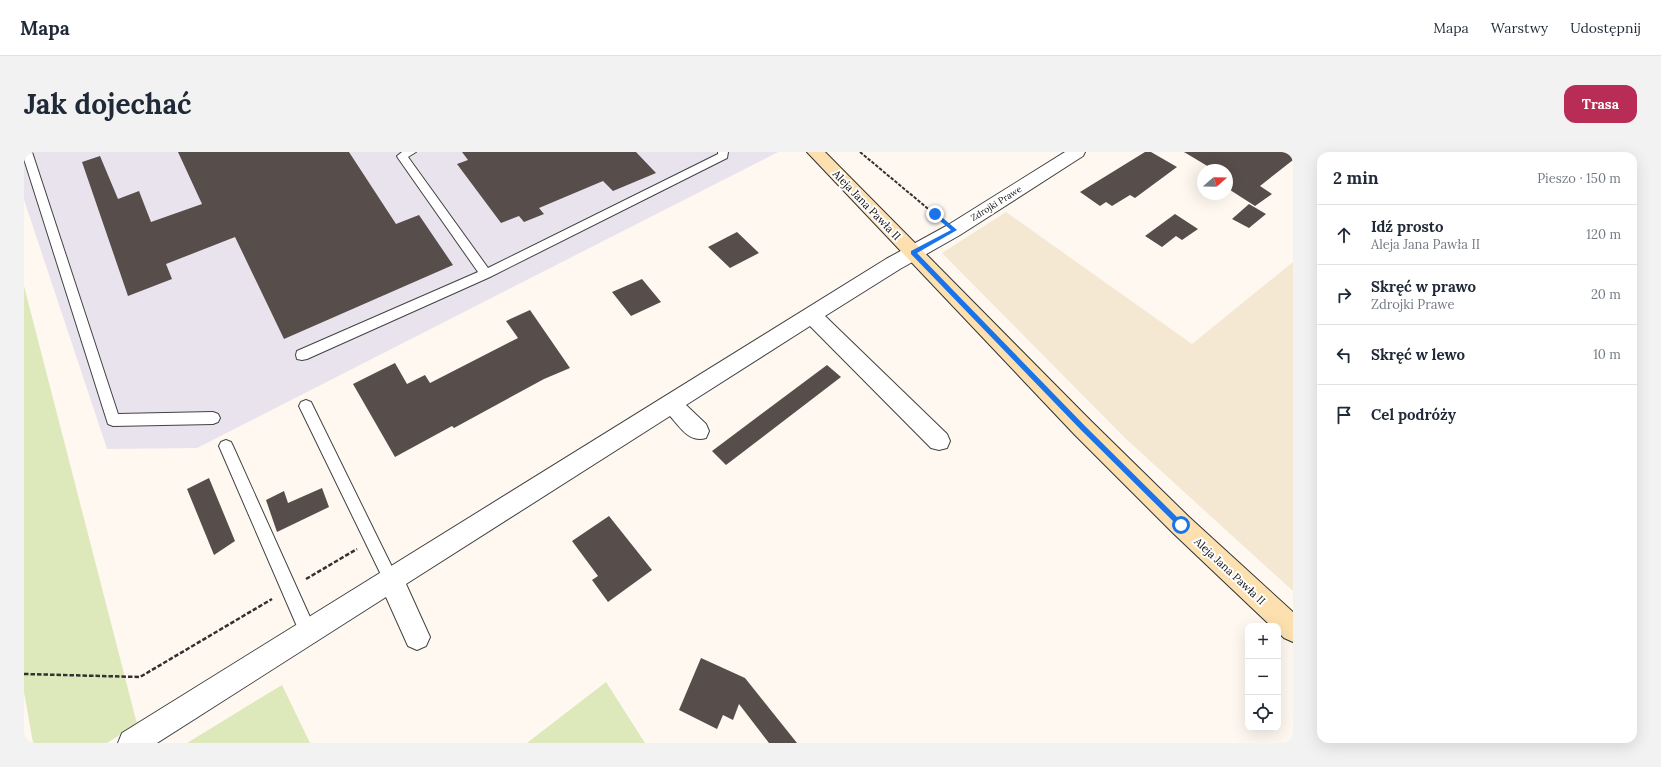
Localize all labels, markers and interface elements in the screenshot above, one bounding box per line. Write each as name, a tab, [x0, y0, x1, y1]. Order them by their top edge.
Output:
text: Mapa	[20, 16, 70, 40]
text: Mapa	[1433, 19, 1469, 37]
text: Warstwy	[1491, 19, 1548, 37]
text: Udostępnij	[1570, 19, 1641, 37]
button: Trasa	[1564, 85, 1637, 123]
text: Jak dojechać	[24, 86, 192, 122]
north arrow	[1197, 164, 1233, 200]
street label: Aleja Jana Pawła II	[829, 166, 904, 243]
text: 2 min	[1333, 167, 1379, 189]
text: Pieszo · 150 m	[1537, 170, 1621, 187]
street label: Zdrojki Prawe	[969, 183, 1024, 223]
route end	[926, 205, 944, 223]
text: Idź prosto	[1371, 217, 1444, 236]
icon: ahead	[1333, 224, 1355, 246]
text: 120 m	[1586, 226, 1621, 243]
text: Aleja Jana Pawła II	[1371, 236, 1480, 253]
text: Skręć w prawo	[1371, 277, 1476, 296]
icon: right	[1333, 284, 1355, 306]
text: 20 m	[1591, 286, 1621, 303]
text: Zdrojki Prawe	[1371, 296, 1455, 313]
icon: left	[1333, 344, 1355, 366]
text: Skręć w lewo	[1371, 345, 1465, 364]
text: 10 m	[1593, 346, 1621, 363]
icon: arrive	[1333, 404, 1355, 426]
text: Cel podróży	[1371, 405, 1456, 424]
route start	[1172, 516, 1190, 534]
street label: Aleja Jana Pawła II	[1191, 534, 1269, 608]
map controls	[1245, 623, 1281, 731]
button: +	[1245, 623, 1281, 659]
button: −	[1245, 659, 1281, 695]
button: locate	[1245, 695, 1281, 731]

